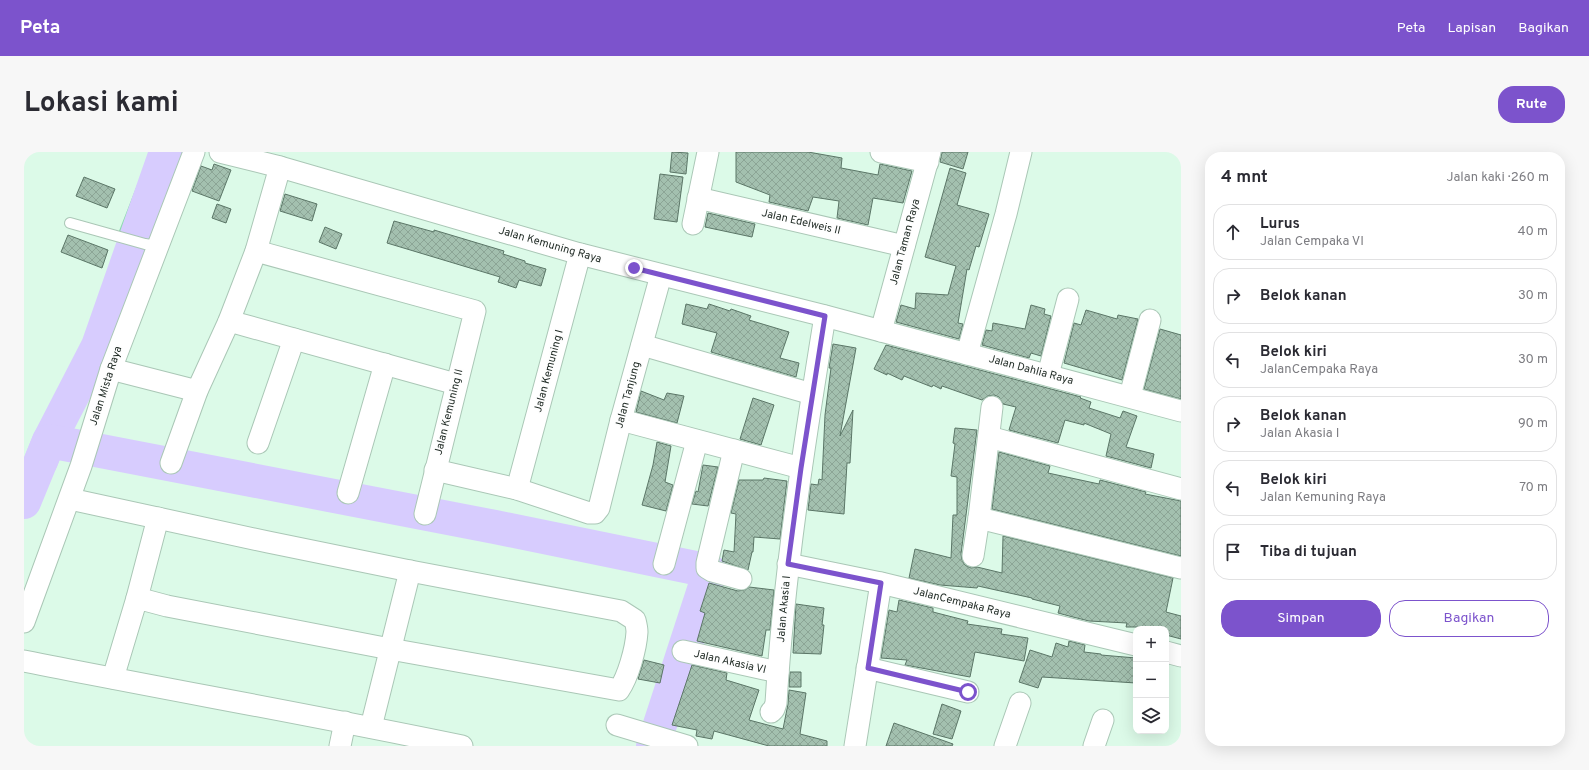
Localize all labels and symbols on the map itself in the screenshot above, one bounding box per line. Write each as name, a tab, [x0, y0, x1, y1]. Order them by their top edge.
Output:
street label: Jalan Taman Raya	[887, 197, 923, 287]
street label: Jalan Edelweis II	[760, 206, 842, 238]
street label: Jalan Kemuning Raya	[497, 224, 603, 266]
route end	[625, 259, 643, 277]
street label: Jalan Kemuning I	[531, 328, 567, 414]
street label: Jalan Mista Raya	[87, 344, 126, 428]
street label: Jalan Dahlia Raya	[987, 352, 1075, 388]
street label: Jalan Tanjung	[612, 360, 644, 430]
street label: Jalan Kemuning II	[432, 367, 466, 457]
street label: Jalan Akasia I	[774, 575, 794, 643]
street label: JalanCempaka Raya	[912, 584, 1012, 622]
street label: Jalan Akasia VI	[692, 647, 768, 677]
route start	[959, 683, 977, 701]

